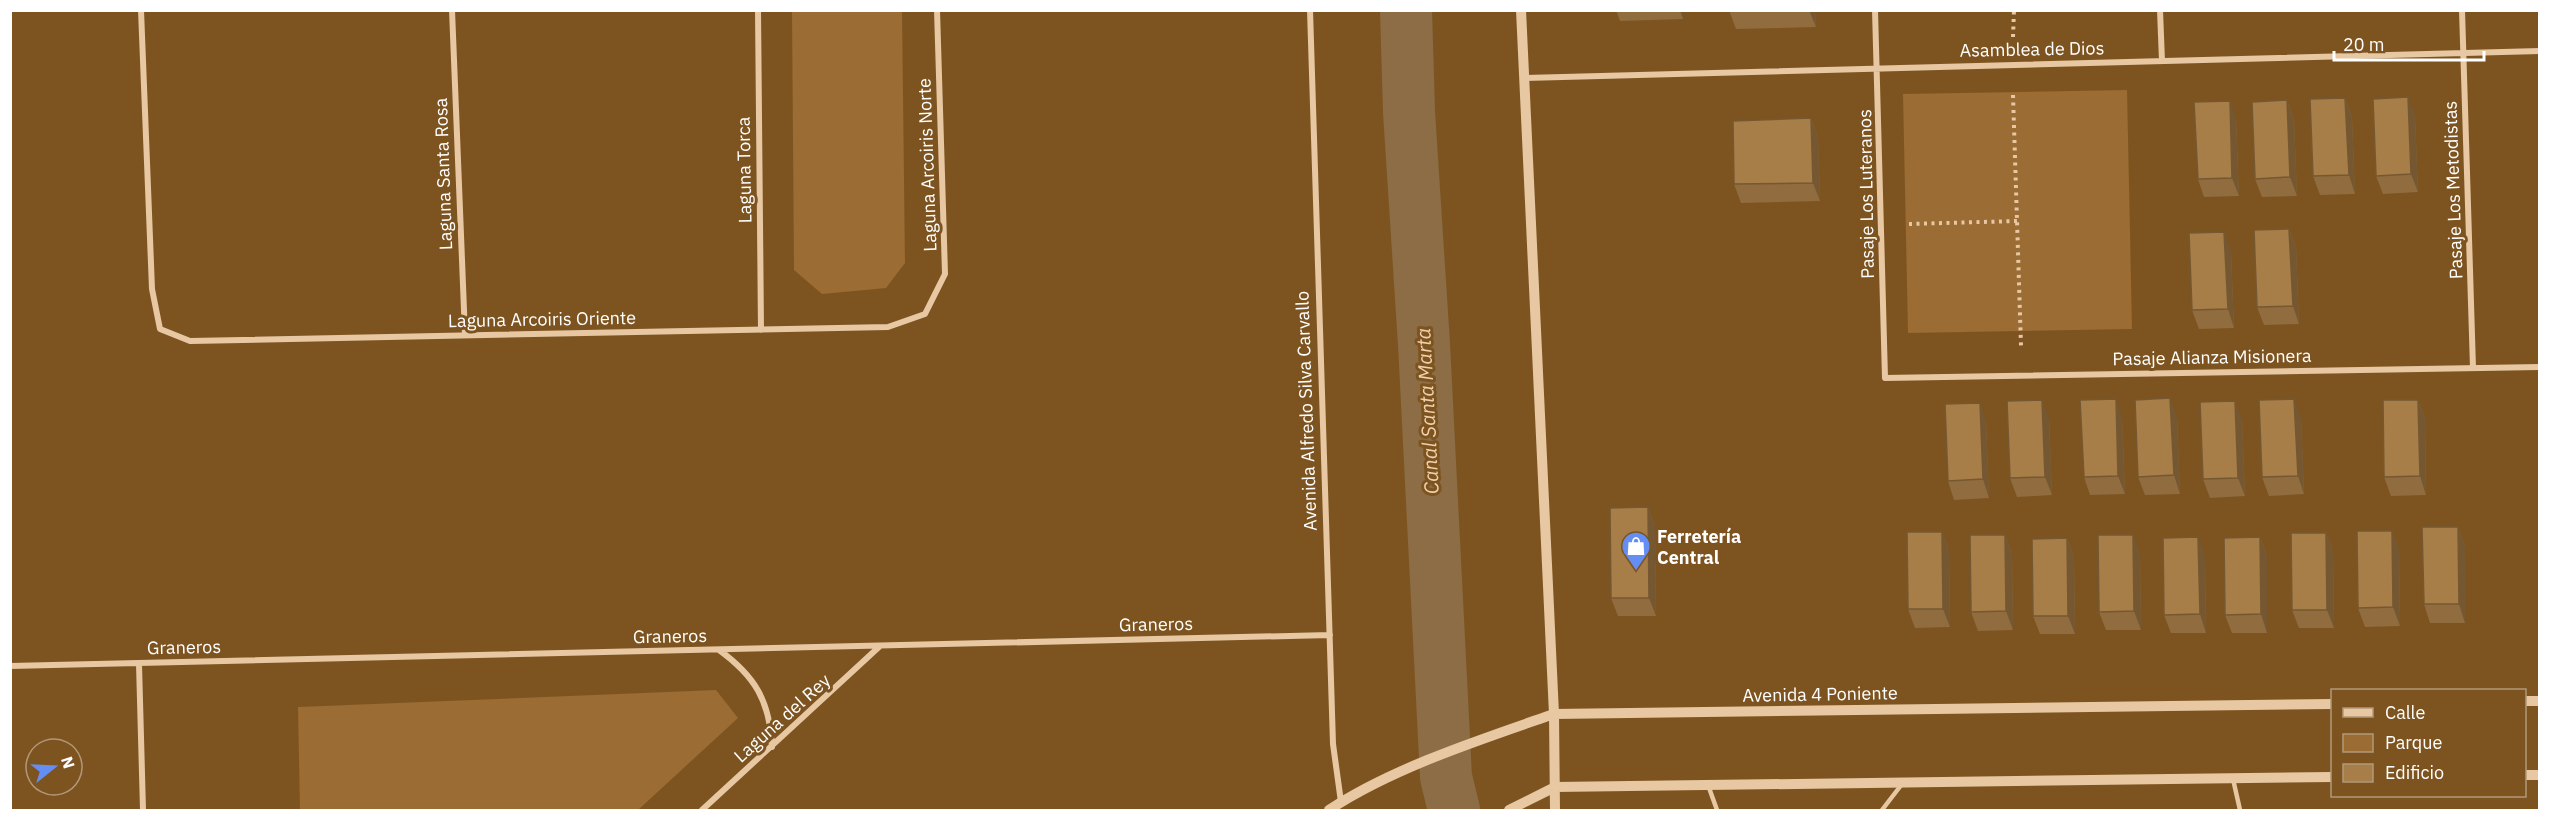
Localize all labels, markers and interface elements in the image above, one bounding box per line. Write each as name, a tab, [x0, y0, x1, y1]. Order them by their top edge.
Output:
scale bar	[2334, 24, 2484, 62]
text: 20 m	[2343, 33, 2385, 56]
street label: Asamblea de Dios	[1959, 36, 2105, 62]
street label: Laguna Arcoiris Norte	[912, 78, 942, 252]
street label: Laguna Santa Rosa	[429, 97, 457, 251]
street label: Pasaje Los Metodistas	[2438, 100, 2468, 280]
street label: Pasaje Los Luteranos	[1853, 109, 1879, 279]
street label: Laguna Torca	[732, 116, 756, 224]
street label: Avenida Alfredo Silva Carvallo	[1290, 291, 1322, 531]
street label: Laguna Arcoiris Oriente	[448, 306, 636, 332]
water label: Canal Santa Marta	[1409, 327, 1445, 495]
street label: Pasaje Alianza Misionera	[2112, 344, 2312, 370]
place label: Ferretería Central	[1657, 525, 1741, 569]
shop icon: Ferretería Central	[1620, 530, 1652, 572]
street label: Graneros	[1119, 612, 1193, 636]
street label: Graneros	[633, 624, 707, 648]
street label: Graneros	[147, 635, 221, 659]
street label: Laguna del Rey	[729, 669, 835, 767]
street label: Avenida 4 Poniente	[1742, 681, 1898, 707]
legend	[2331, 689, 2526, 797]
text: Calle	[2385, 701, 2425, 724]
text: Parque	[2385, 731, 2443, 754]
north arrow	[24, 737, 84, 797]
text: N	[57, 754, 80, 771]
text: Edificio	[2385, 761, 2444, 784]

